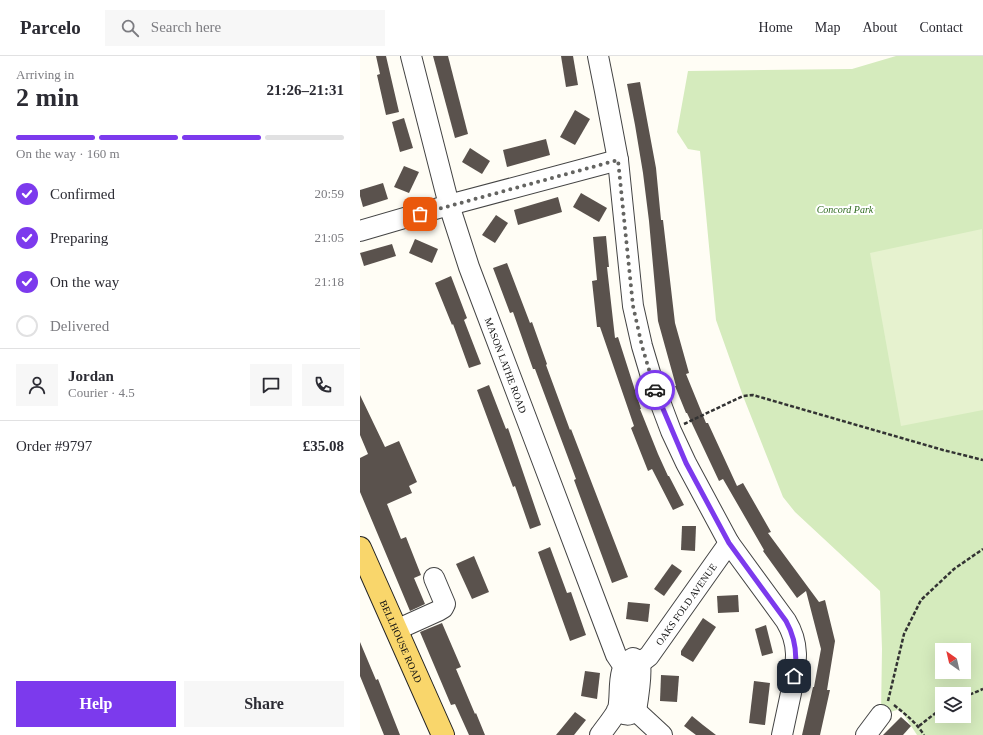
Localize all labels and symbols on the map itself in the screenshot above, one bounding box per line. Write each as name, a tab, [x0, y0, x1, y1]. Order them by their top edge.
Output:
pin	[403, 197, 437, 231]
park label: Concord Park	[817, 204, 874, 215]
street label: MASON LATHE ROAD	[483, 316, 529, 415]
courier	[635, 370, 675, 410]
street label: OAKS FOLD AVENUE	[653, 561, 718, 647]
street label: BELLHOUSE ROAD	[378, 598, 425, 684]
north arrow	[935, 643, 971, 679]
pin	[777, 659, 811, 693]

